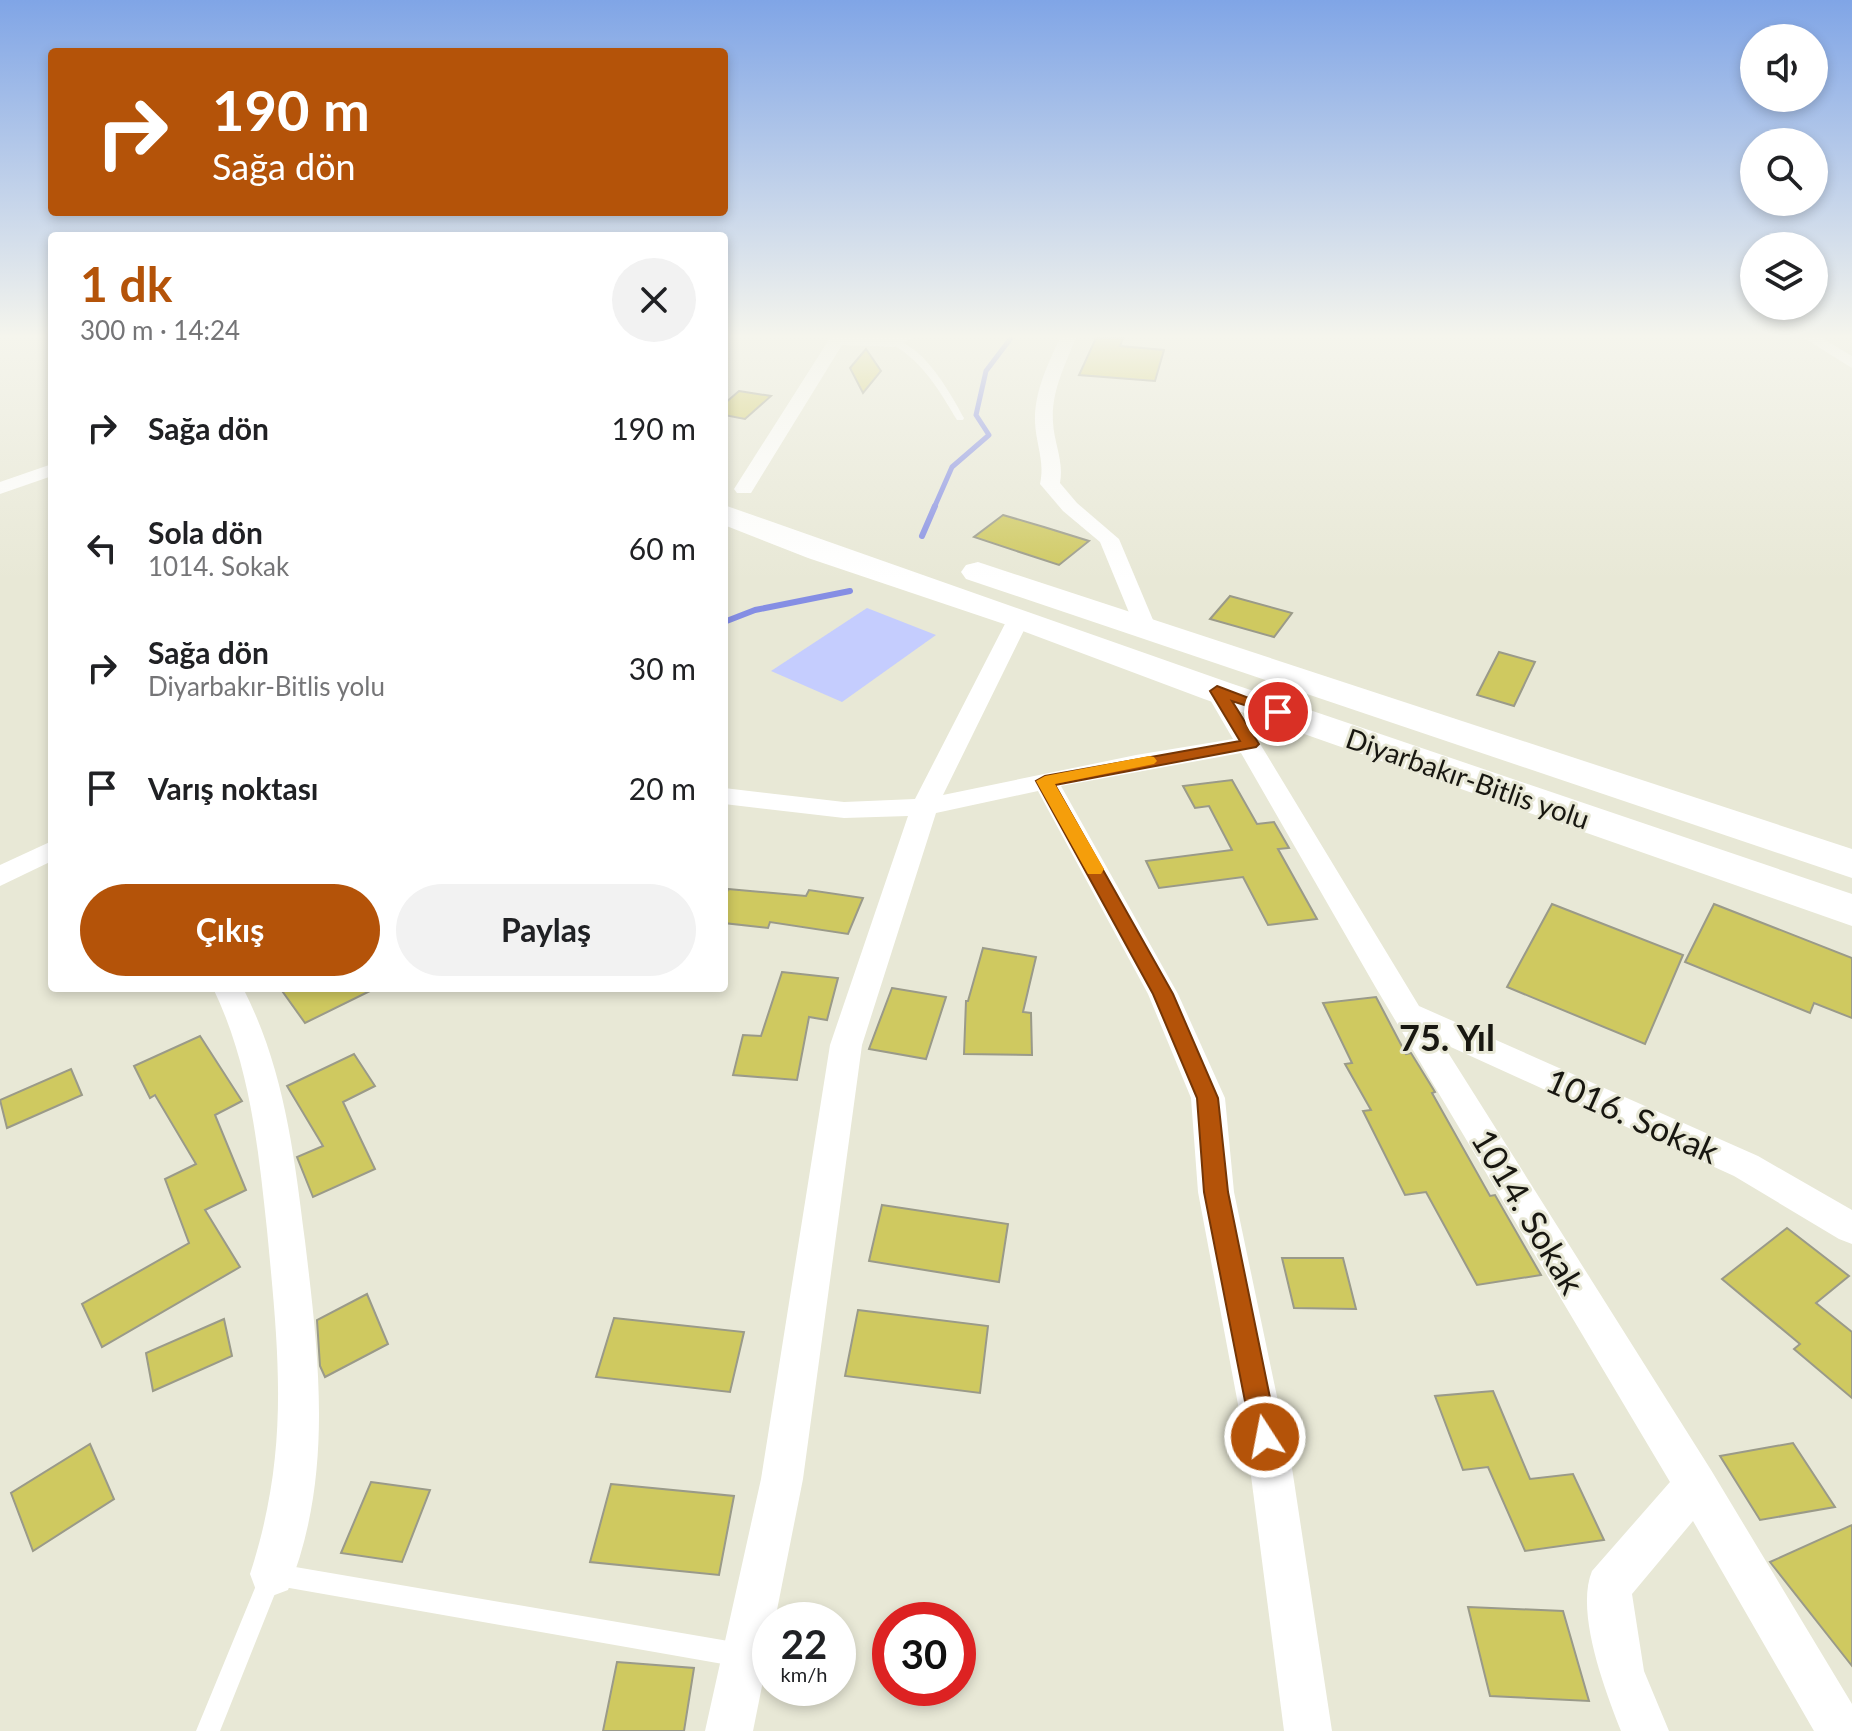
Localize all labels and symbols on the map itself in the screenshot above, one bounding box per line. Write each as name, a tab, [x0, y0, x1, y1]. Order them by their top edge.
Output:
pin	[1244, 678, 1312, 746]
street label: Diyarbakır-Bitlis yolu	[1342, 720, 1594, 836]
district label: 75. Yıl	[1399, 1015, 1495, 1059]
street label: 1016. Sokak	[1540, 1059, 1726, 1172]
street label: 1014. Sokak	[1464, 1121, 1595, 1301]
position arrow	[1223, 1395, 1307, 1479]
speed limit sign: 30	[872, 1602, 976, 1706]

